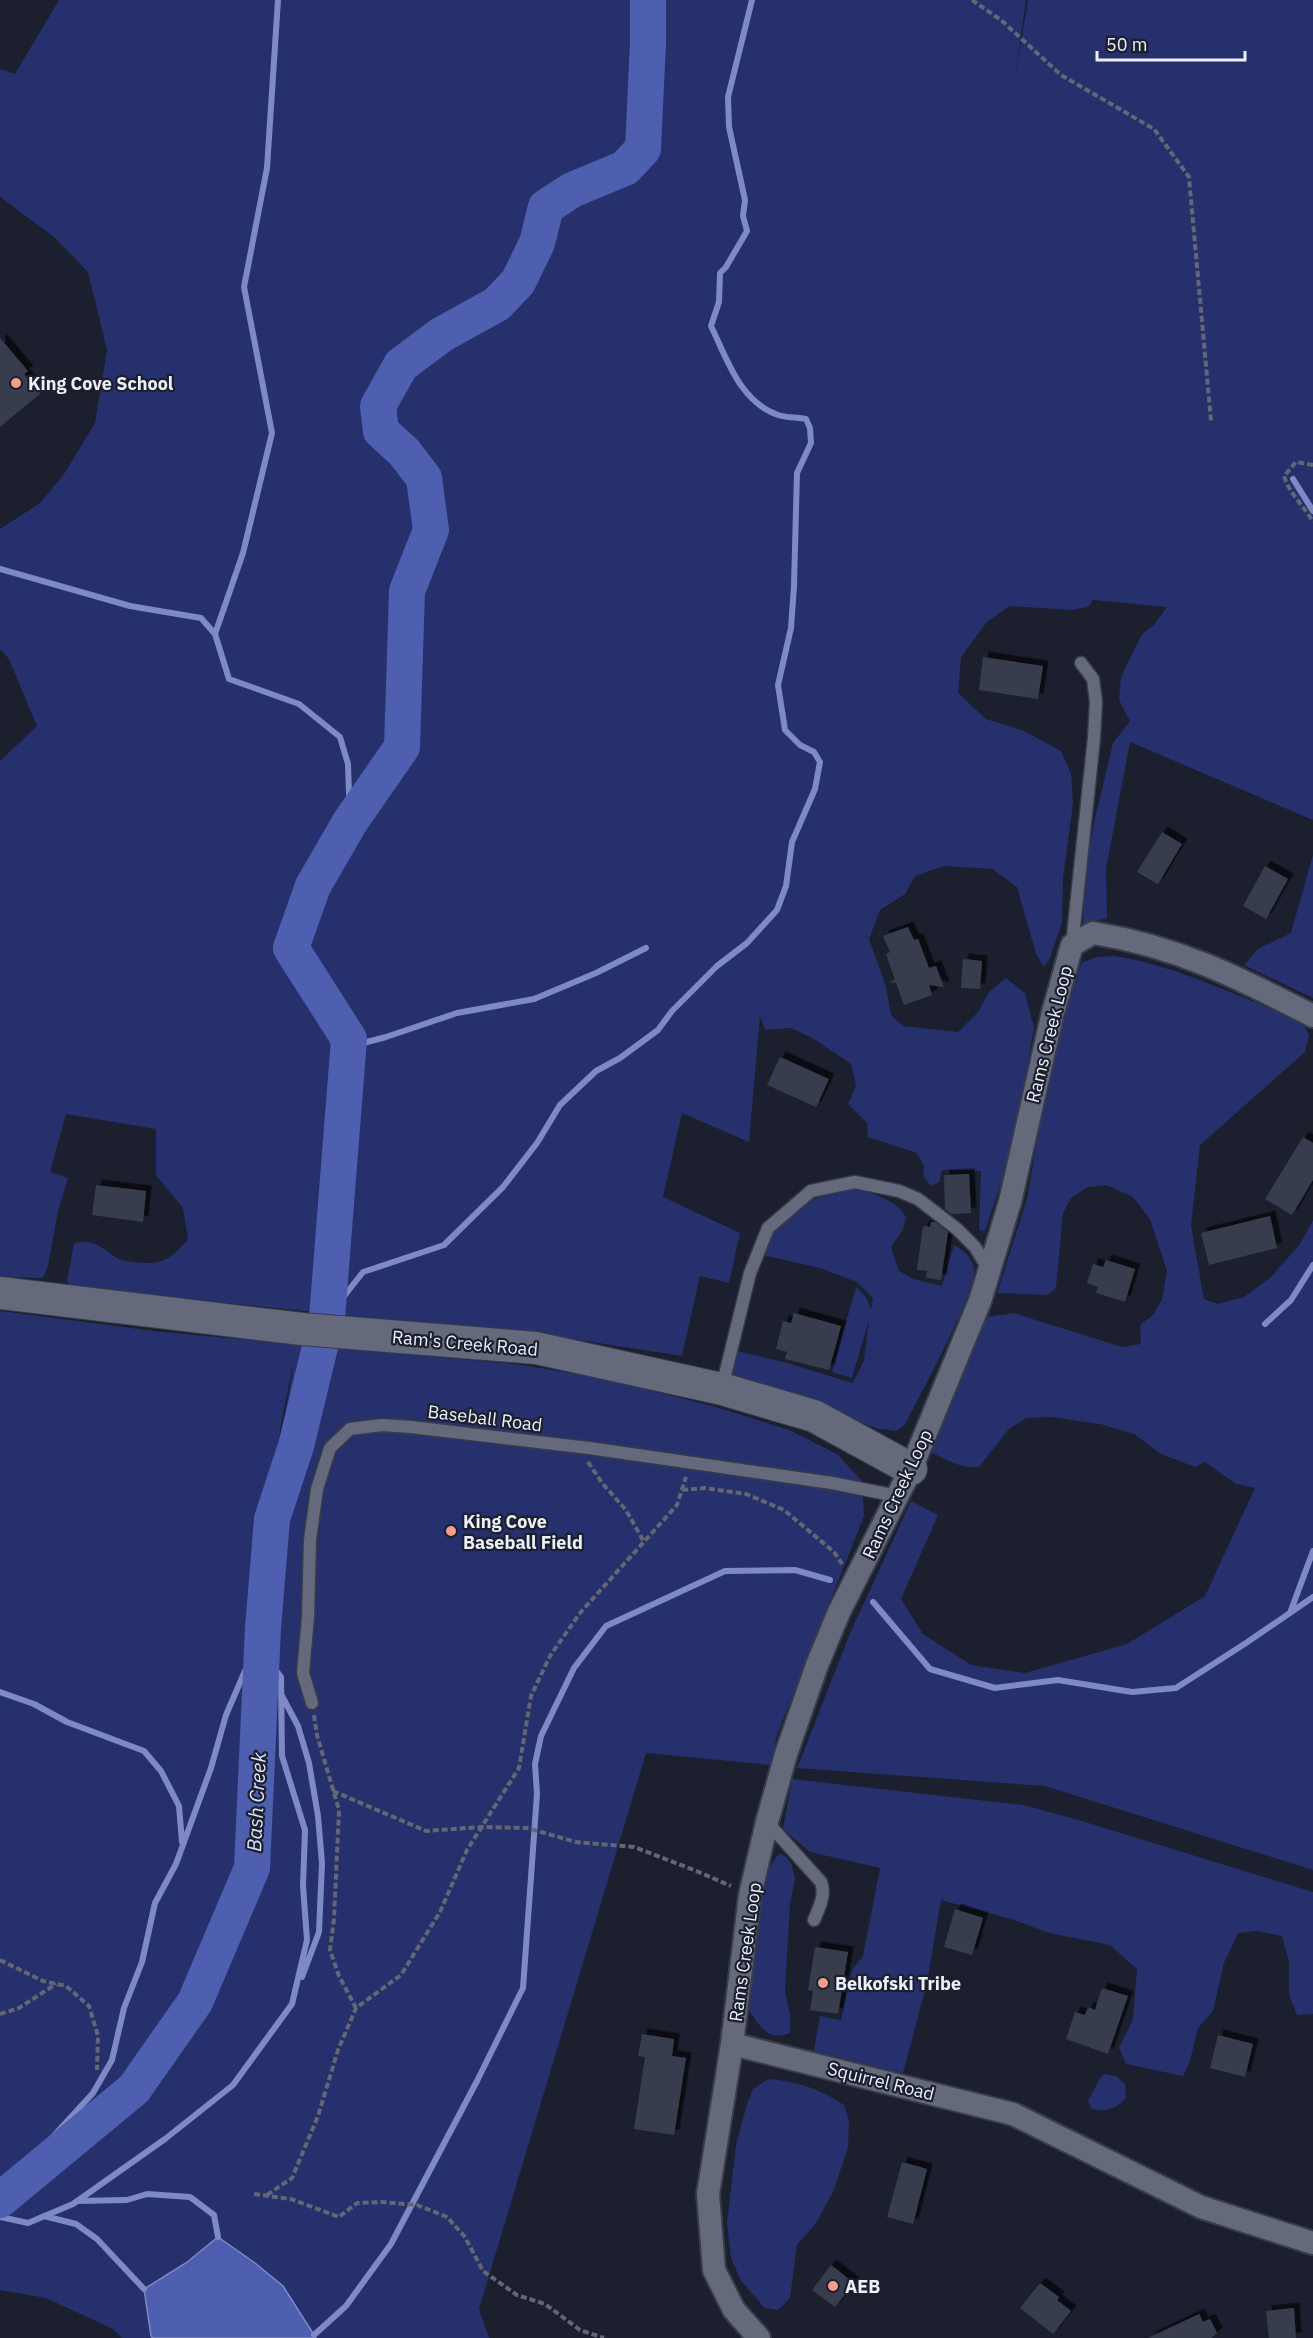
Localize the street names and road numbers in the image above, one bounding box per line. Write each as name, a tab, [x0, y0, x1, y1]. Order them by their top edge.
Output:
street label: Rams Creek Loop	[1021, 963, 1077, 1105]
street label: Ram's Creek Road	[391, 1325, 539, 1361]
street label: Baseball Road	[426, 1400, 544, 1436]
street label: Rams Creek Loop	[857, 1426, 937, 1562]
street label: Rams Creek Loop	[724, 1881, 766, 2023]
street label: Squirrel Road	[825, 2057, 937, 2105]

